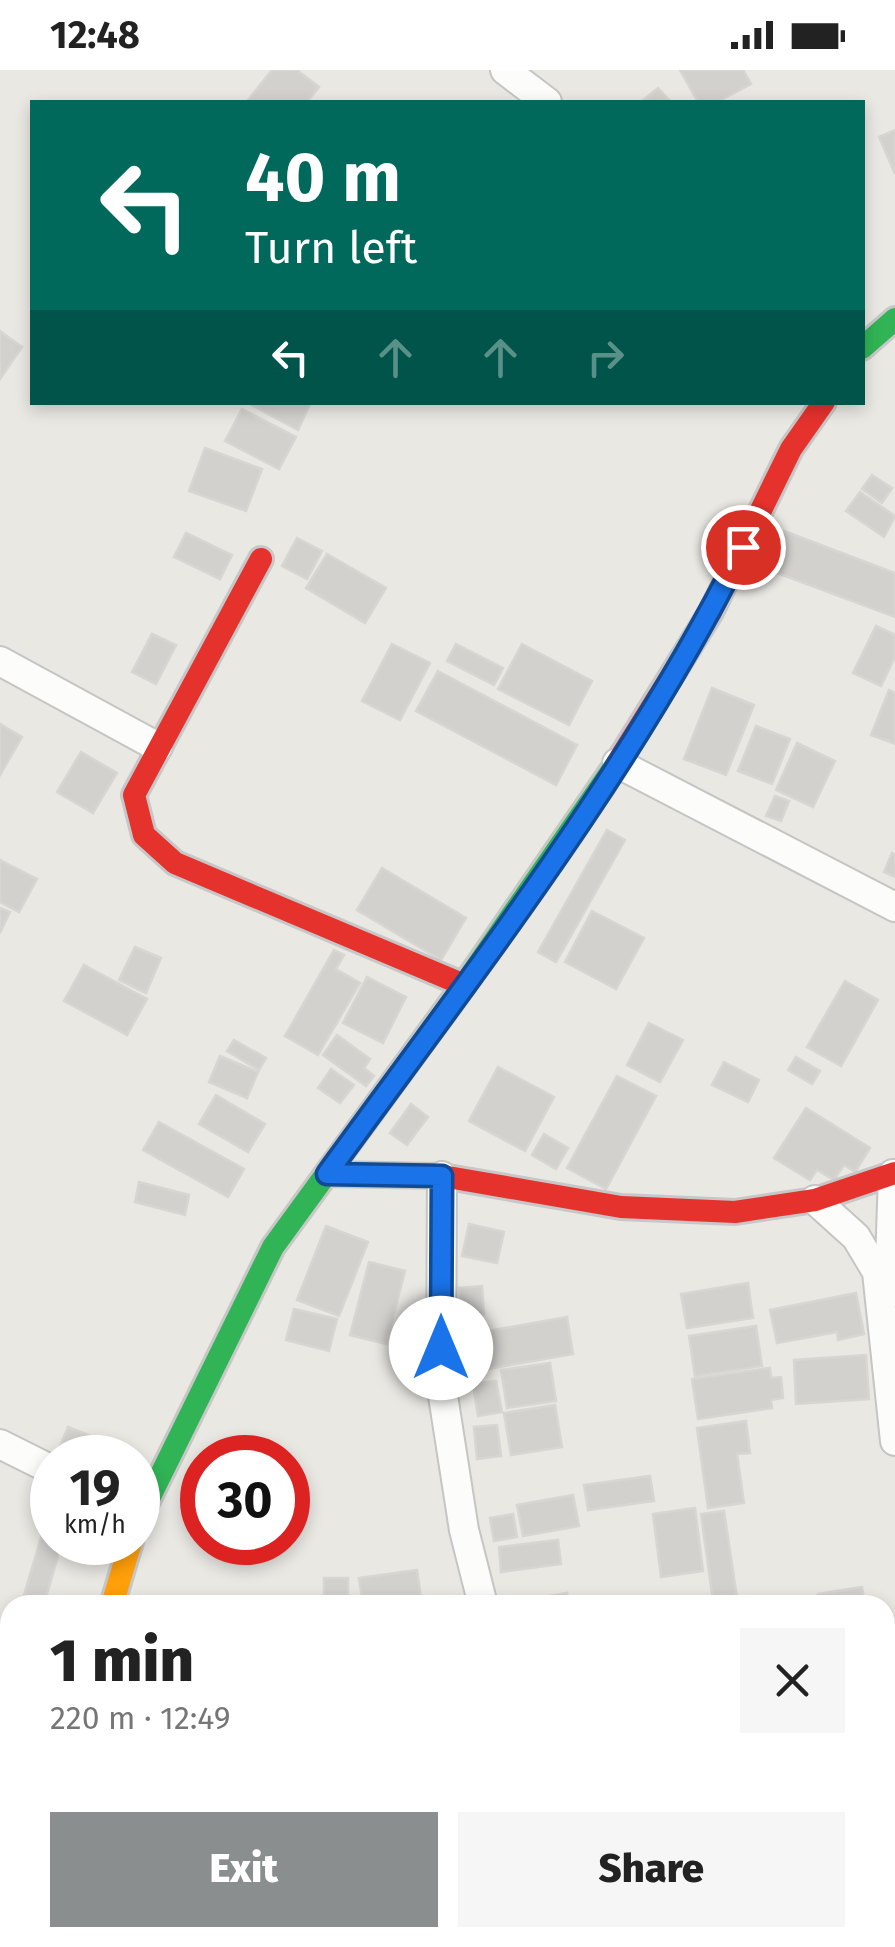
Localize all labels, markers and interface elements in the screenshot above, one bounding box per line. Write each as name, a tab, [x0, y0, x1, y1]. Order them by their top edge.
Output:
text: 12:48	[50, 12, 140, 58]
text: 40 m	[245, 136, 401, 220]
icon: left	[80, 140, 210, 270]
text: Turn left	[245, 221, 417, 275]
icon: left	[263, 330, 318, 385]
icon: ahead	[368, 330, 423, 385]
icon: ahead	[473, 330, 528, 385]
icon: right	[578, 330, 633, 385]
pin	[701, 505, 786, 590]
icon: arrive	[716, 520, 771, 575]
position arrow	[389, 1296, 493, 1400]
speed limit sign: 30	[180, 1435, 310, 1565]
text: 19	[69, 1458, 121, 1518]
text: km/h	[64, 1510, 126, 1540]
text: 1 min	[50, 1625, 194, 1697]
button: close	[740, 1628, 845, 1733]
text: 220 m · 12:49	[50, 1699, 230, 1737]
button: Exit	[50, 1812, 438, 1927]
button: Share	[458, 1812, 845, 1927]

